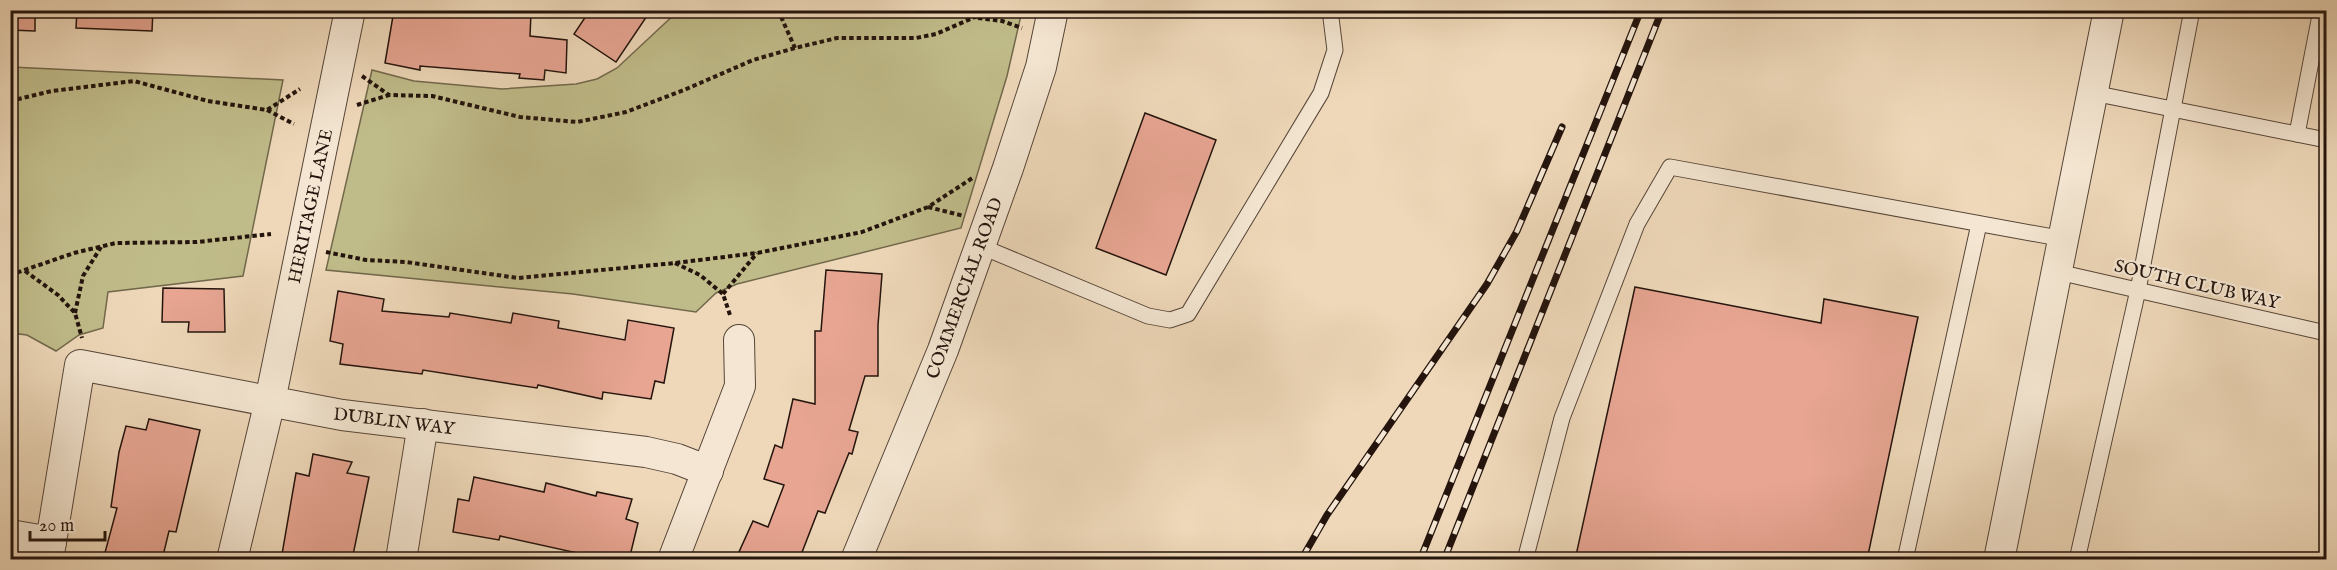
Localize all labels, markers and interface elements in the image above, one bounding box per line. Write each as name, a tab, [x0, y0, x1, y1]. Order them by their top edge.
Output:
street label: HERITAGE LANE	[284, 127, 339, 286]
street label: COMMERCIAL ROAD	[922, 195, 1009, 382]
street label: SOUTH CLUB WAY	[2112, 255, 2282, 316]
street label: DUBLIN WAY	[332, 404, 456, 441]
scale bar	[30, 504, 105, 542]
text: 20 m	[39, 515, 74, 538]

